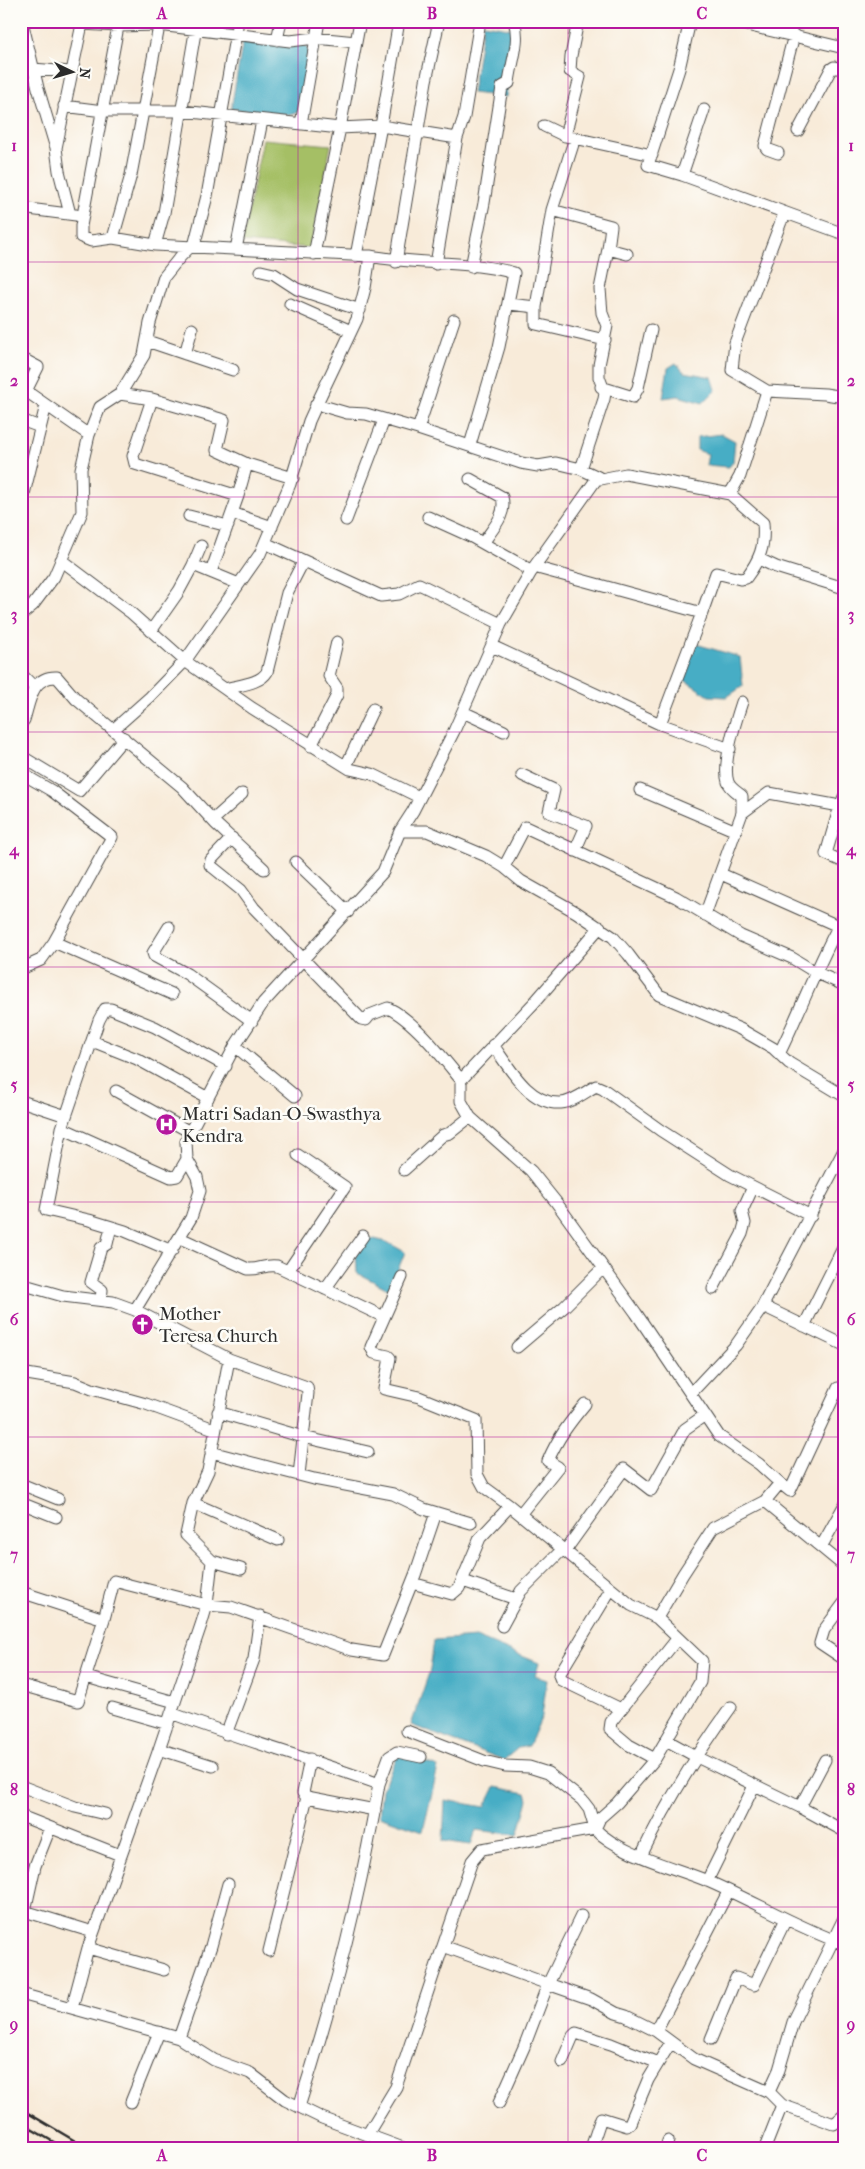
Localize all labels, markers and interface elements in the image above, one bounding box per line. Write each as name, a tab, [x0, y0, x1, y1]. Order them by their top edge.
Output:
text: A	[156, 4, 168, 23]
text: B	[427, 4, 437, 23]
text: C	[697, 4, 708, 23]
north arrow	[48, 48, 98, 98]
text: N	[75, 67, 93, 79]
text: 1	[11, 136, 17, 155]
text: 1	[848, 136, 854, 155]
text: 2	[10, 371, 18, 390]
text: 2	[847, 371, 855, 390]
text: 3	[11, 605, 17, 625]
text: 3	[848, 605, 854, 625]
text: 4	[8, 840, 20, 860]
text: 4	[845, 840, 857, 860]
text: 5	[11, 1075, 18, 1094]
text: 5	[848, 1075, 855, 1094]
place label: Matri Sadan-O-Swasthya Kendra	[182, 1103, 381, 1147]
hospital icon: Matri Sadan-O-Swasthya Kendra	[154, 1112, 178, 1136]
place label: Mother Teresa Church	[159, 1303, 278, 1347]
text: 6	[10, 1310, 19, 1329]
text: 6	[847, 1310, 856, 1329]
church icon: Mother Teresa Church	[131, 1312, 155, 1336]
text: 7	[9, 1545, 18, 1564]
text: 7	[846, 1545, 855, 1564]
text: 8	[10, 1780, 18, 1799]
text: 8	[847, 1780, 855, 1799]
text: 9	[9, 2015, 18, 2035]
text: 9	[846, 2015, 855, 2035]
text: A	[156, 2146, 168, 2165]
text: B	[427, 2146, 437, 2165]
text: C	[697, 2146, 708, 2165]

